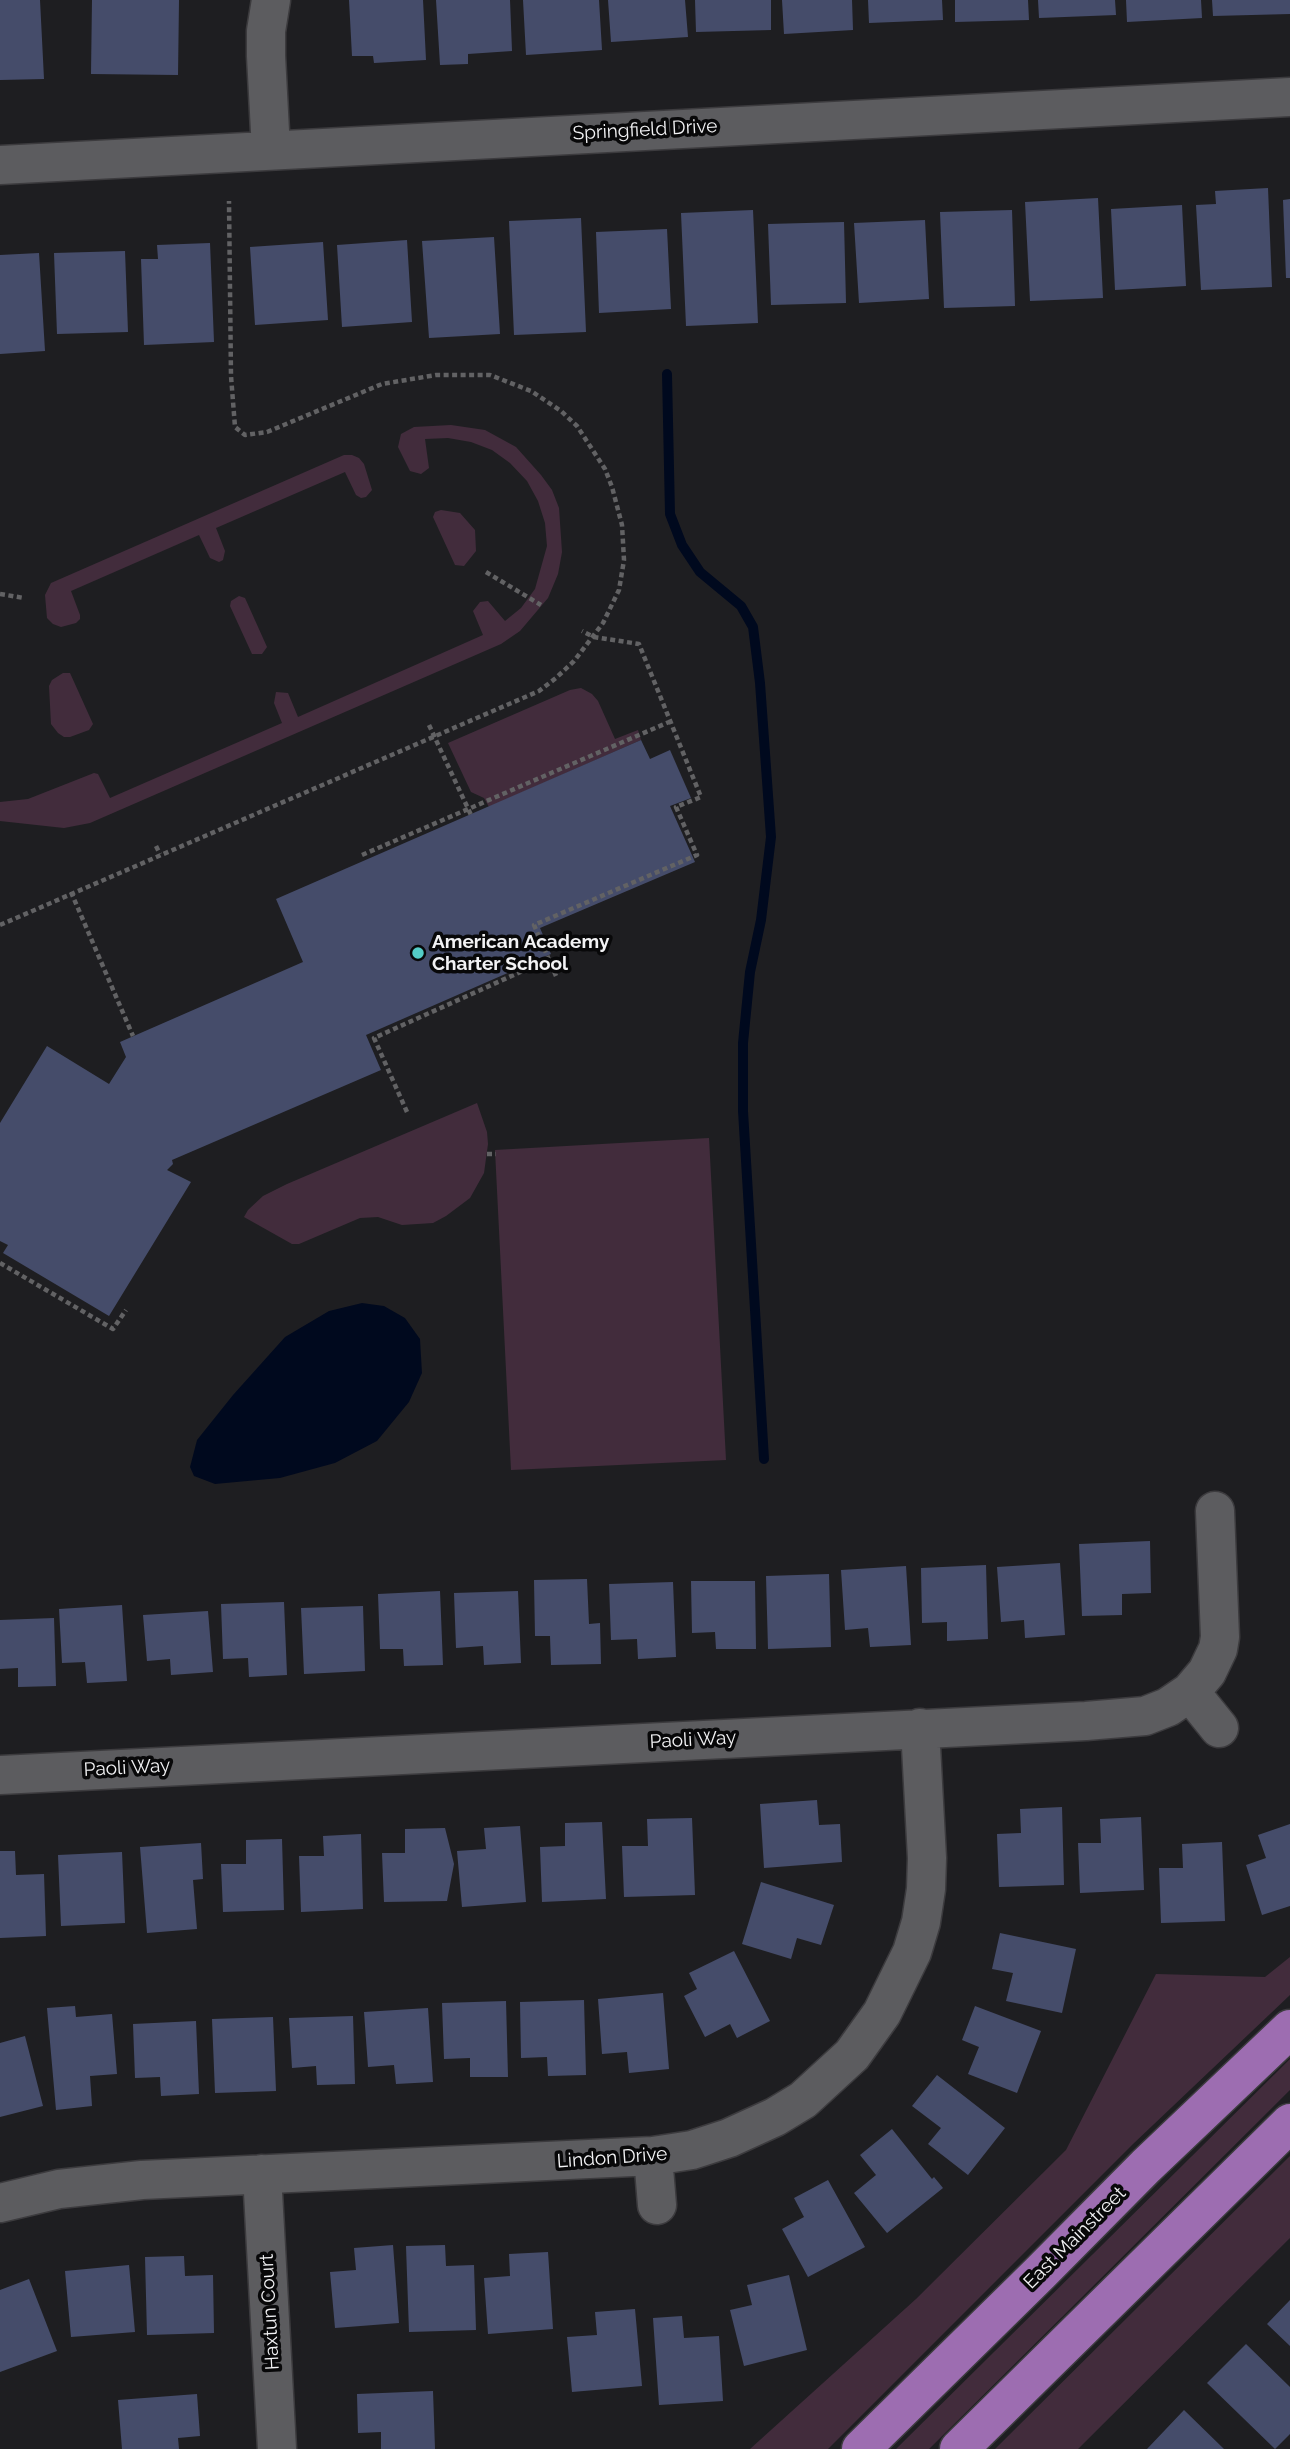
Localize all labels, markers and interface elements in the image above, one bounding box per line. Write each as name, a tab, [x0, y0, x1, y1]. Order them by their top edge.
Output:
street label: Springfield Drive	[572, 115, 718, 145]
place label: American Academy Charter School	[432, 931, 609, 975]
marker: American Academy Charter School	[410, 945, 426, 961]
street label: Paoli Way	[649, 1726, 737, 1754]
street label: Paoli Way	[83, 1754, 171, 1782]
street label: Lindon Drive	[556, 2143, 668, 2173]
street label: East Mainstreet	[1019, 2182, 1131, 2294]
street label: Haxtun Court	[256, 2253, 284, 2371]

